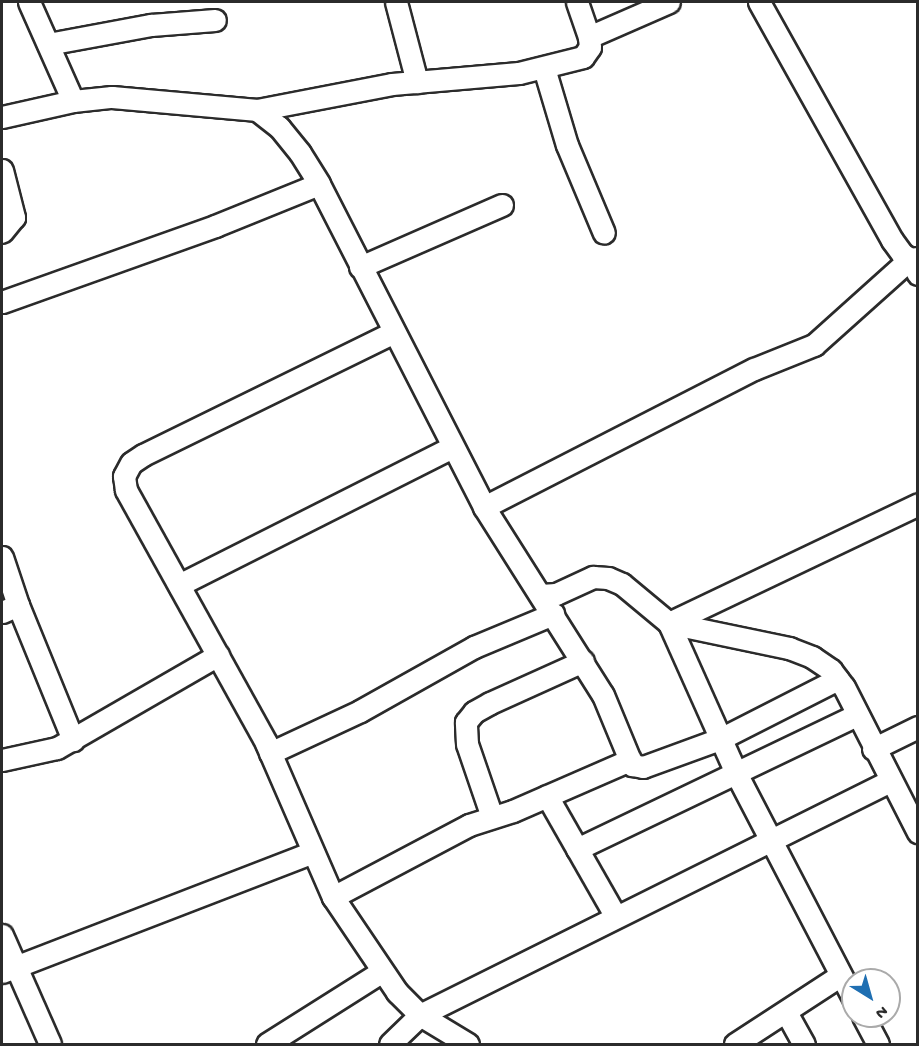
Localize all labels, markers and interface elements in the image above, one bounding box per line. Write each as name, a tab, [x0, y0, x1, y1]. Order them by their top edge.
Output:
north arrow	[841, 968, 901, 1028]
text: N	[871, 1000, 891, 1022]

